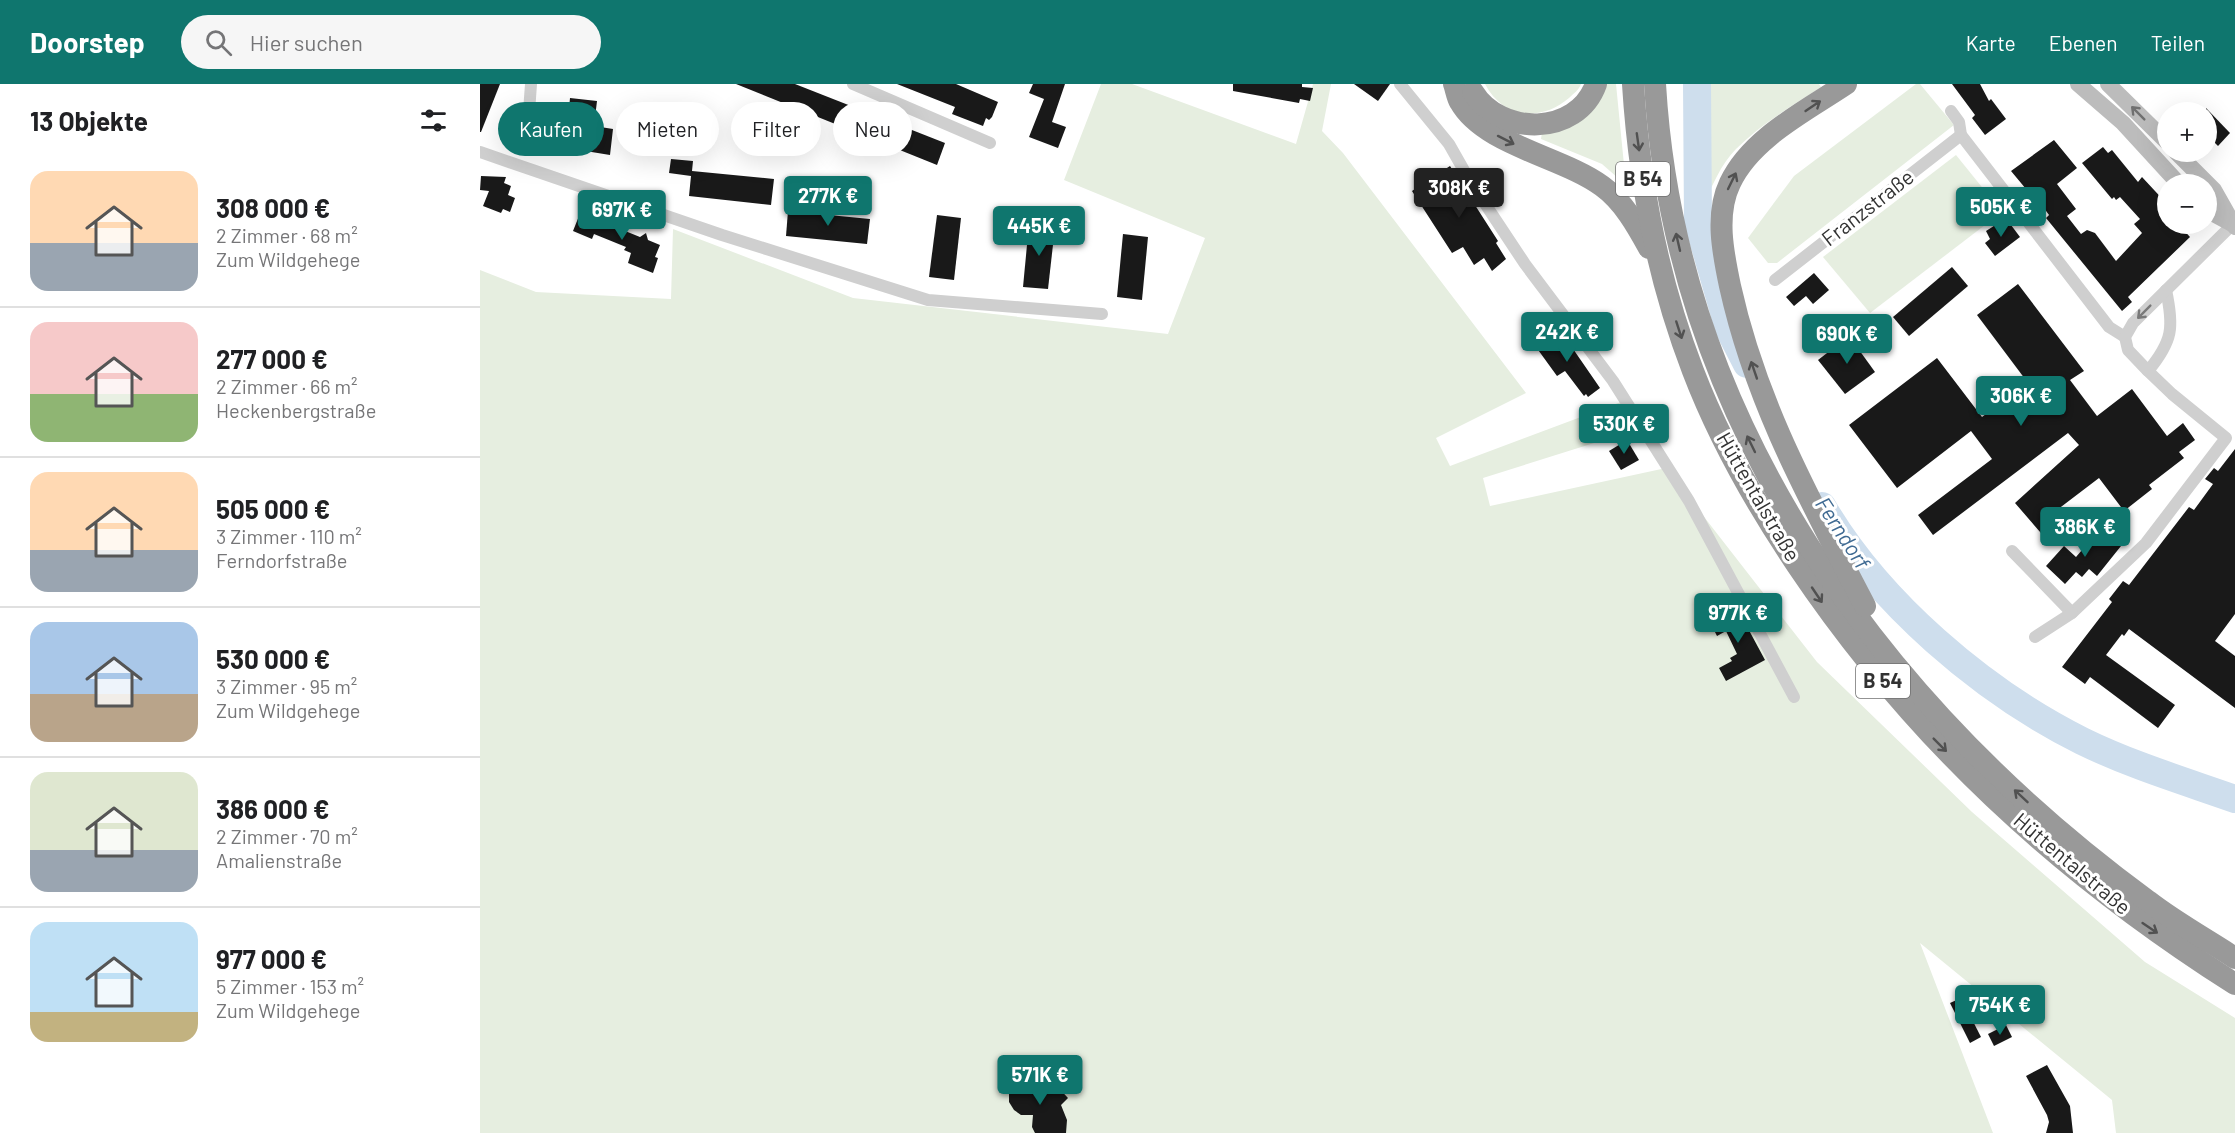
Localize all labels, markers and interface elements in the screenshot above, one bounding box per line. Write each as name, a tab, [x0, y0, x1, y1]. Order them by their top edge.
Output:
search box	[181, 15, 601, 69]
text: Doorstep	[30, 25, 145, 59]
icon: search	[202, 26, 235, 59]
text: Hier suchen	[250, 29, 363, 55]
text: Karte	[1966, 30, 2016, 55]
text: Ebenen	[2049, 30, 2118, 55]
text: Teilen	[2151, 30, 2205, 55]
one-way arrow	[1805, 100, 1821, 112]
chip: Kaufen	[498, 102, 604, 156]
chip: Mieten	[616, 102, 719, 156]
chip: Filter	[731, 102, 821, 156]
chip: Neu	[833, 102, 912, 156]
map controls	[2157, 102, 2217, 234]
button: +	[2157, 102, 2217, 162]
icon: filters	[417, 104, 450, 137]
text: 13 Objekte	[30, 105, 148, 136]
one-way arrow	[2131, 105, 2146, 120]
one-way arrow	[1632, 132, 1643, 152]
one-way arrow	[1497, 135, 1515, 146]
road number: B 54	[1616, 162, 1670, 196]
street label: Franzstraße	[1816, 163, 1918, 250]
pin: 308K €	[1410, 168, 1508, 219]
one-way arrow	[1727, 173, 1738, 191]
button: −	[2157, 174, 2217, 234]
text: 308K €	[1428, 175, 1490, 199]
pin: 277K €	[779, 176, 877, 227]
text: 277K €	[798, 183, 858, 207]
pin: 505K €	[1952, 187, 2050, 238]
pin: 697K €	[573, 190, 671, 241]
text: 308 000 €	[216, 192, 330, 223]
text: 505K €	[1970, 194, 2032, 218]
icon: home	[78, 195, 150, 267]
text: 697K €	[592, 197, 652, 221]
pin: 445K €	[990, 206, 1088, 257]
text: 445K €	[1007, 213, 1071, 237]
text: 2 Zimmer · 68 m²	[216, 223, 358, 247]
one-way arrow	[1671, 233, 1683, 252]
text: Zum Wildgehege	[216, 247, 360, 271]
one-way arrow	[2136, 305, 2151, 319]
pin: 242K €	[1518, 312, 1616, 363]
pin: 690K €	[1798, 314, 1896, 365]
text: 242K €	[1535, 319, 1599, 343]
one-way arrow	[1674, 320, 1685, 339]
text: 690K €	[1816, 321, 1878, 345]
text: 277 000 €	[216, 343, 328, 374]
icon: home	[78, 346, 150, 418]
one-way arrow	[1748, 361, 1759, 380]
text: 2 Zimmer · 66 m²	[216, 374, 358, 398]
pin: 306K €	[1972, 376, 2070, 427]
text: 306K €	[1990, 383, 2052, 407]
text: Heckenbergstraße	[216, 398, 376, 422]
pin: 530K €	[1575, 404, 1673, 455]
text: 530K €	[1593, 411, 1655, 435]
street label: Hüttentalstraße	[1712, 427, 1806, 565]
one-way arrow	[1745, 436, 1757, 454]
water label: Ferndorf	[1811, 492, 1877, 575]
text: 505 000 €	[216, 493, 330, 524]
icon: home	[78, 496, 150, 568]
pin: 386K €	[2036, 507, 2134, 558]
text: 386K €	[2054, 514, 2116, 538]
text: 3 Zimmer · 110 m²	[216, 524, 362, 548]
text: Ferndorfstraße	[216, 548, 347, 572]
one-way arrow	[1811, 586, 1823, 602]
pin: 977K €	[1689, 593, 1787, 644]
text: 977K €	[1708, 600, 1768, 624]
text: 530 000 €	[216, 643, 330, 674]
icon: home	[78, 646, 150, 718]
road number: B 54	[1856, 664, 1910, 698]
text: 3 Zimmer · 95 m²	[216, 674, 357, 698]
text: Zum Wildgehege	[216, 698, 360, 722]
one-way arrow	[1933, 738, 1948, 753]
one-way arrow	[2014, 789, 2029, 803]
text: 386 000 €	[216, 793, 329, 824]
icon: home	[78, 796, 150, 868]
street label: Hüttentalstraße	[2010, 807, 2136, 919]
text: 2 Zimmer · 70 m²	[216, 824, 358, 848]
text: Amalienstraße	[216, 848, 342, 872]
one-way arrow	[2142, 922, 2159, 935]
text: 977 000 €	[216, 943, 327, 974]
icon: home	[78, 946, 150, 1018]
text: 5 Zimmer · 153 m²	[216, 974, 364, 998]
pin: 754K €	[1951, 985, 2049, 1036]
text: 754K €	[1969, 992, 2031, 1016]
text: Zum Wildgehege	[216, 998, 360, 1022]
pin: 571K €	[991, 1055, 1089, 1106]
text: 571K €	[1011, 1062, 1069, 1086]

